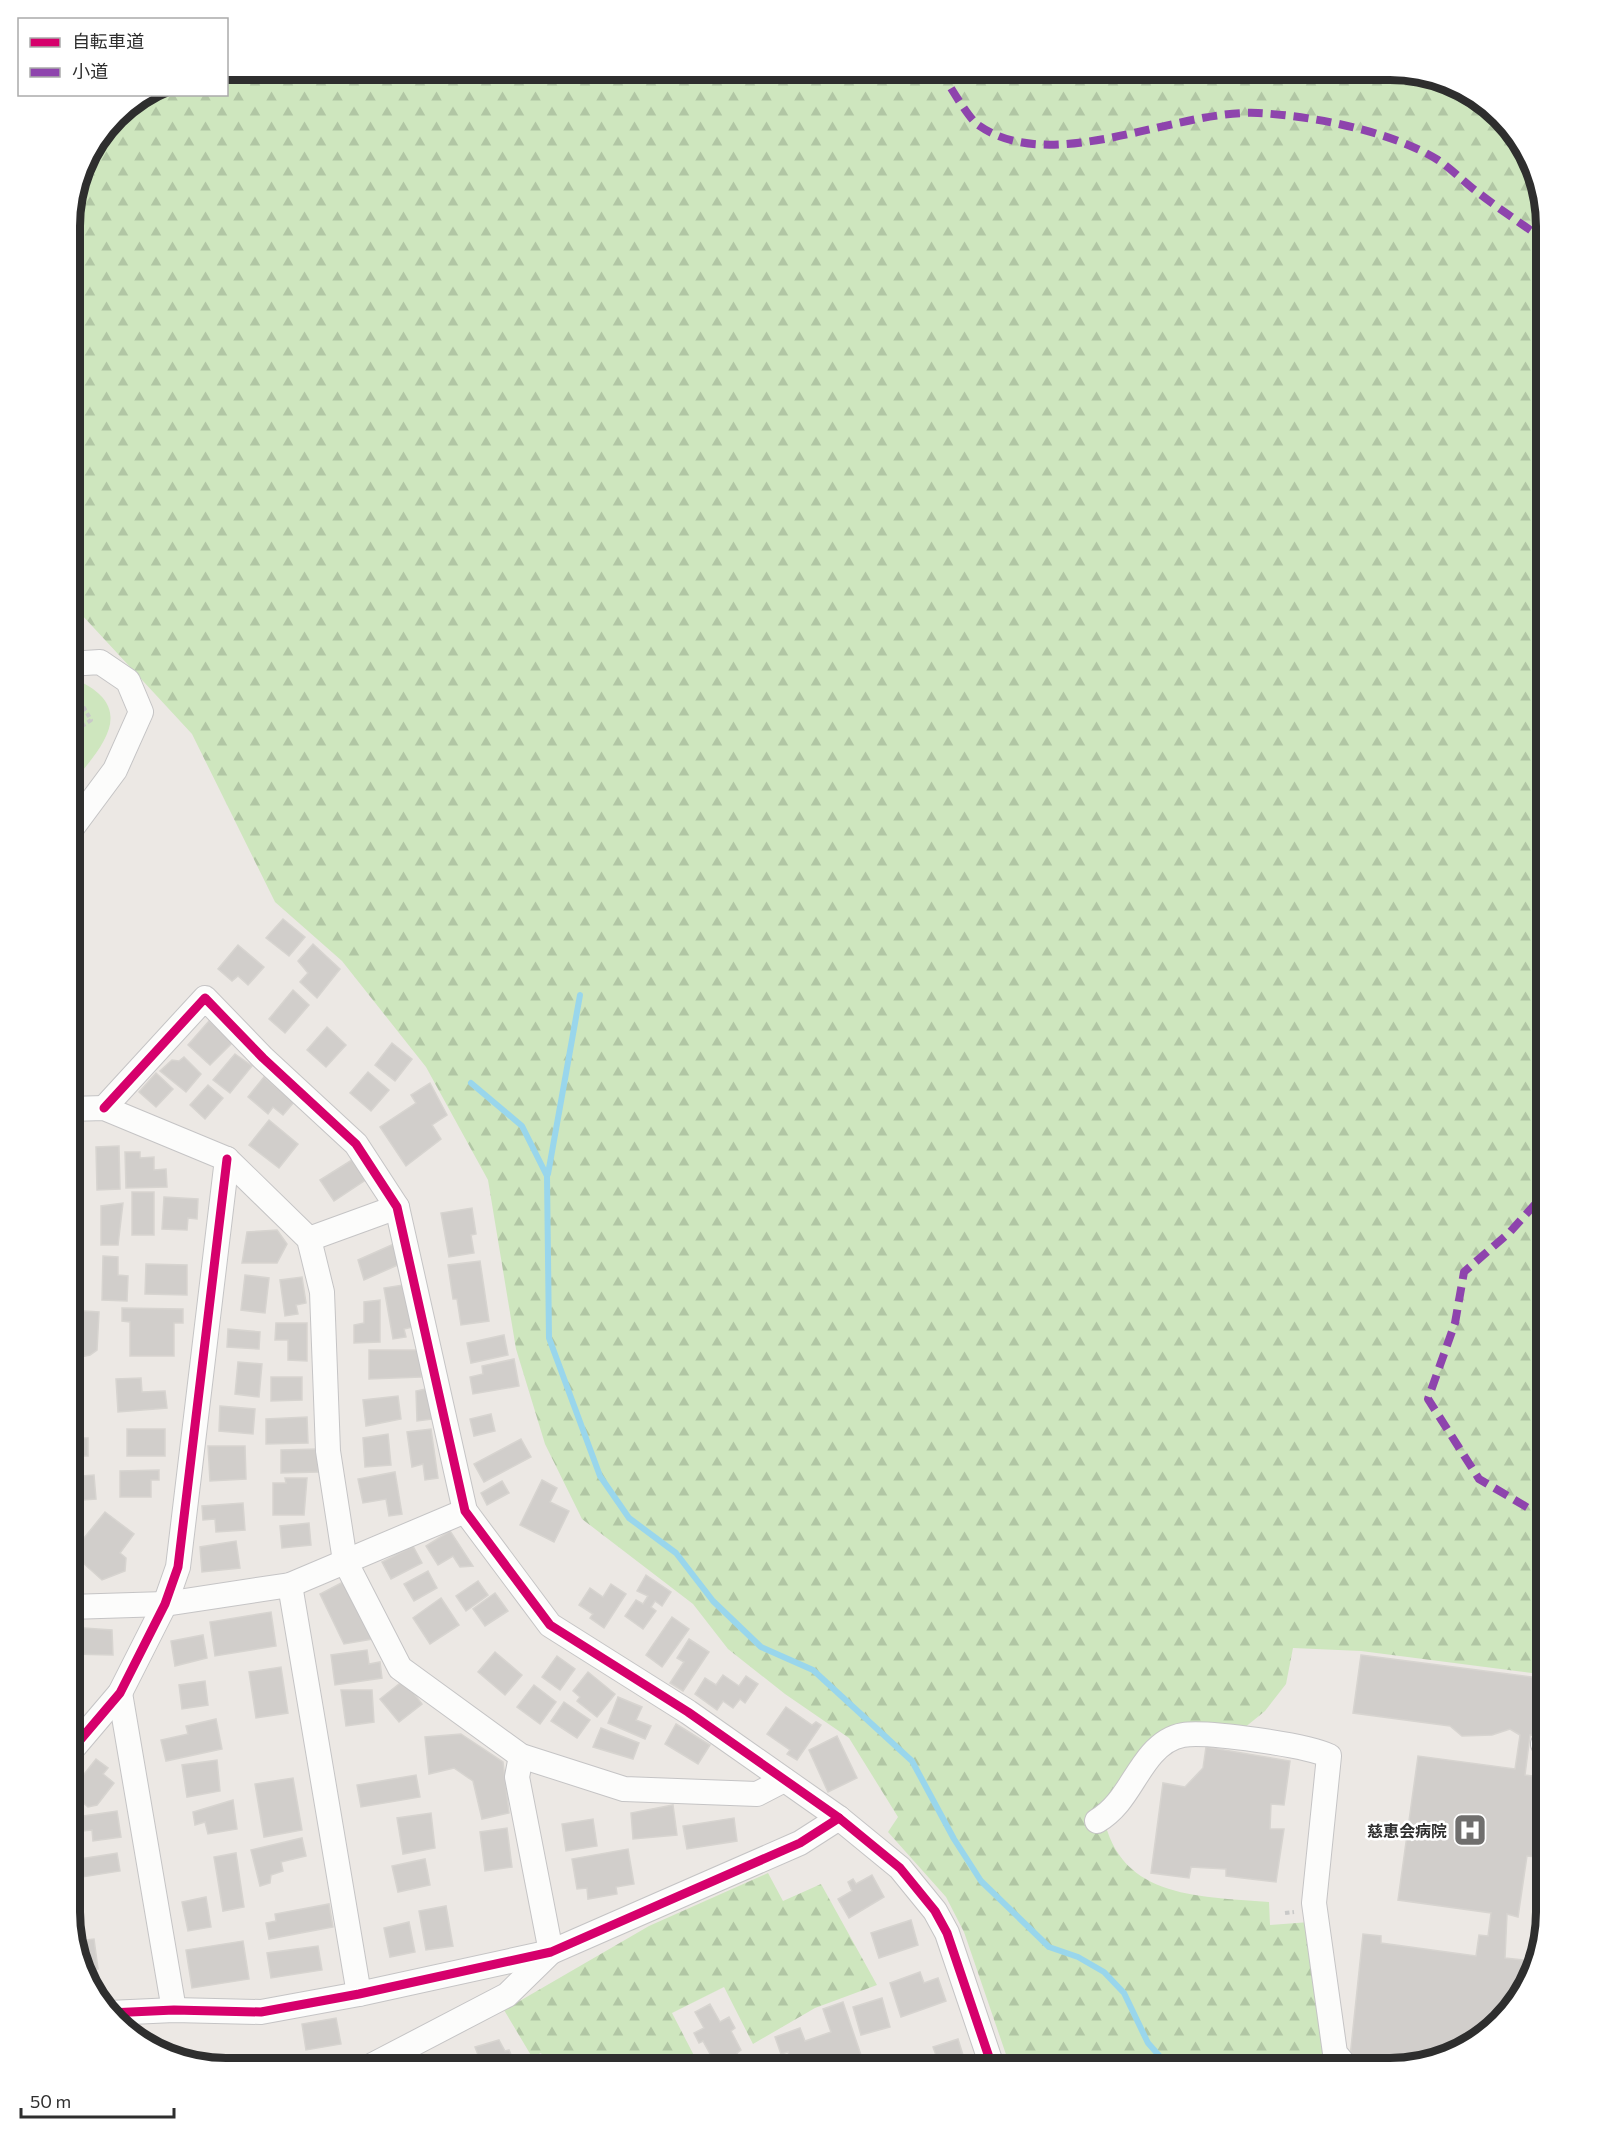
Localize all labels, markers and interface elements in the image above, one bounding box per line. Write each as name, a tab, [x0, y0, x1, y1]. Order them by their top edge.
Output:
legend	[18, 18, 228, 96]
text: 自転車道	[72, 30, 144, 52]
text: 小道	[72, 60, 108, 82]
hospital icon: 慈恵会病院	[1452, 1812, 1488, 1848]
place label: 慈恵会病院	[1367, 1821, 1447, 1840]
scale bar	[21, 2081, 174, 2119]
text: 50 m	[30, 2090, 71, 2112]

